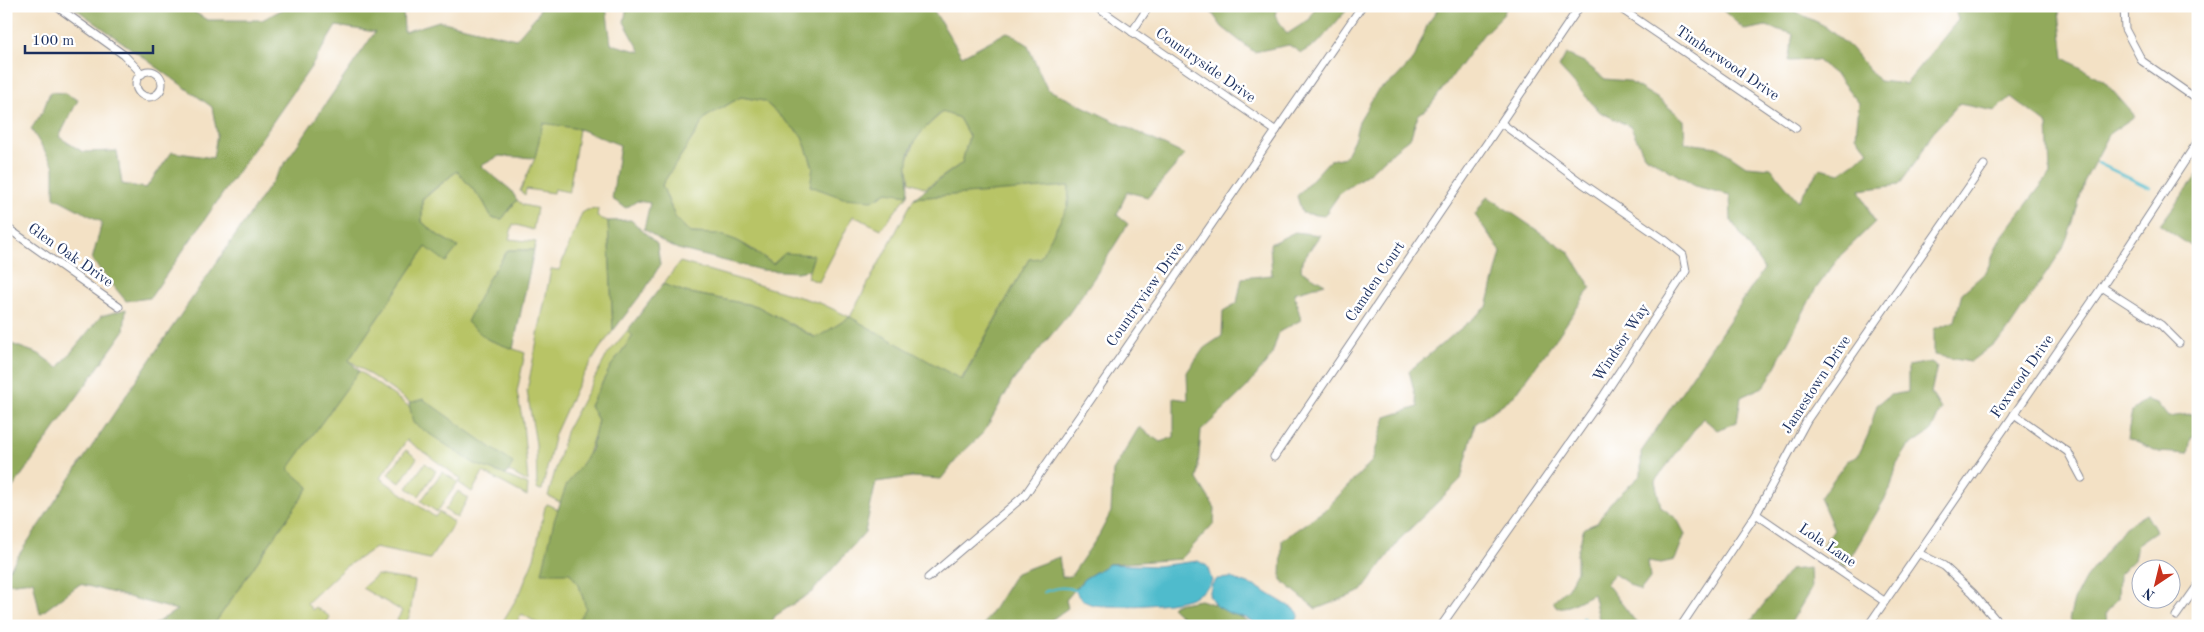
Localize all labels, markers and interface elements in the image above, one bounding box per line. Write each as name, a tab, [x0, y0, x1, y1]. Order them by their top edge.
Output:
scale bar	[25, 22, 152, 54]
street label: Timberwood Drive	[1673, 24, 1782, 104]
street label: Countryside Drive	[1152, 26, 1258, 106]
text: 100 m	[32, 34, 74, 49]
street label: Glen Oak Drive	[25, 221, 115, 291]
street label: Camden Court	[1344, 239, 1408, 325]
street label: Countryview Drive	[1104, 240, 1188, 350]
street label: Windsor Way	[1591, 301, 1653, 385]
street label: Jamestown Drive	[1780, 333, 1854, 437]
street label: Foxwood Drive	[1989, 333, 2057, 421]
street label: Lola Lane	[1796, 521, 1858, 571]
north arrow	[2132, 560, 2182, 610]
text: N	[2140, 585, 2158, 603]

